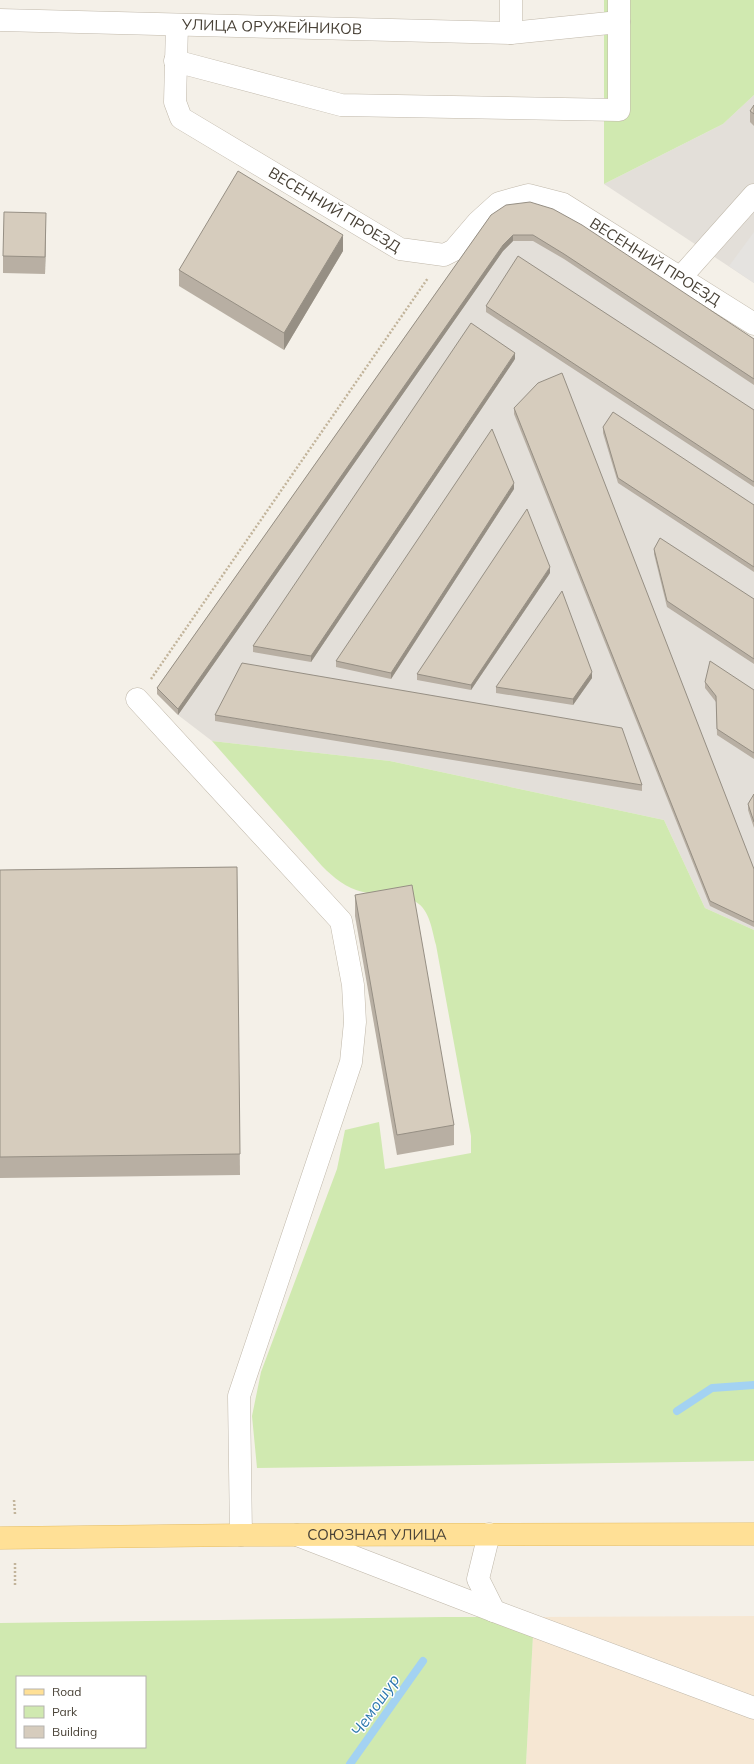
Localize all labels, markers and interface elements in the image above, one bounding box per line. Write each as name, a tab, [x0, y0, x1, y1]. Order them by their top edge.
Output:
street label: УЛИЦА ОРУЖЕЙНИКОВ	[181, 15, 362, 38]
street label: ВЕСЕННИЙ ПРОЕЗД	[265, 163, 404, 256]
street label: ВЕСЕННИЙ ПРОЕЗД	[586, 213, 724, 310]
street label: СОЮЗНАЯ УЛИЦА	[307, 1525, 447, 1544]
water label: Чемошур	[346, 1670, 404, 1740]
legend	[16, 1676, 146, 1748]
text: Road	[52, 1684, 81, 1699]
text: Park	[52, 1704, 78, 1719]
text: Building	[52, 1724, 97, 1739]

